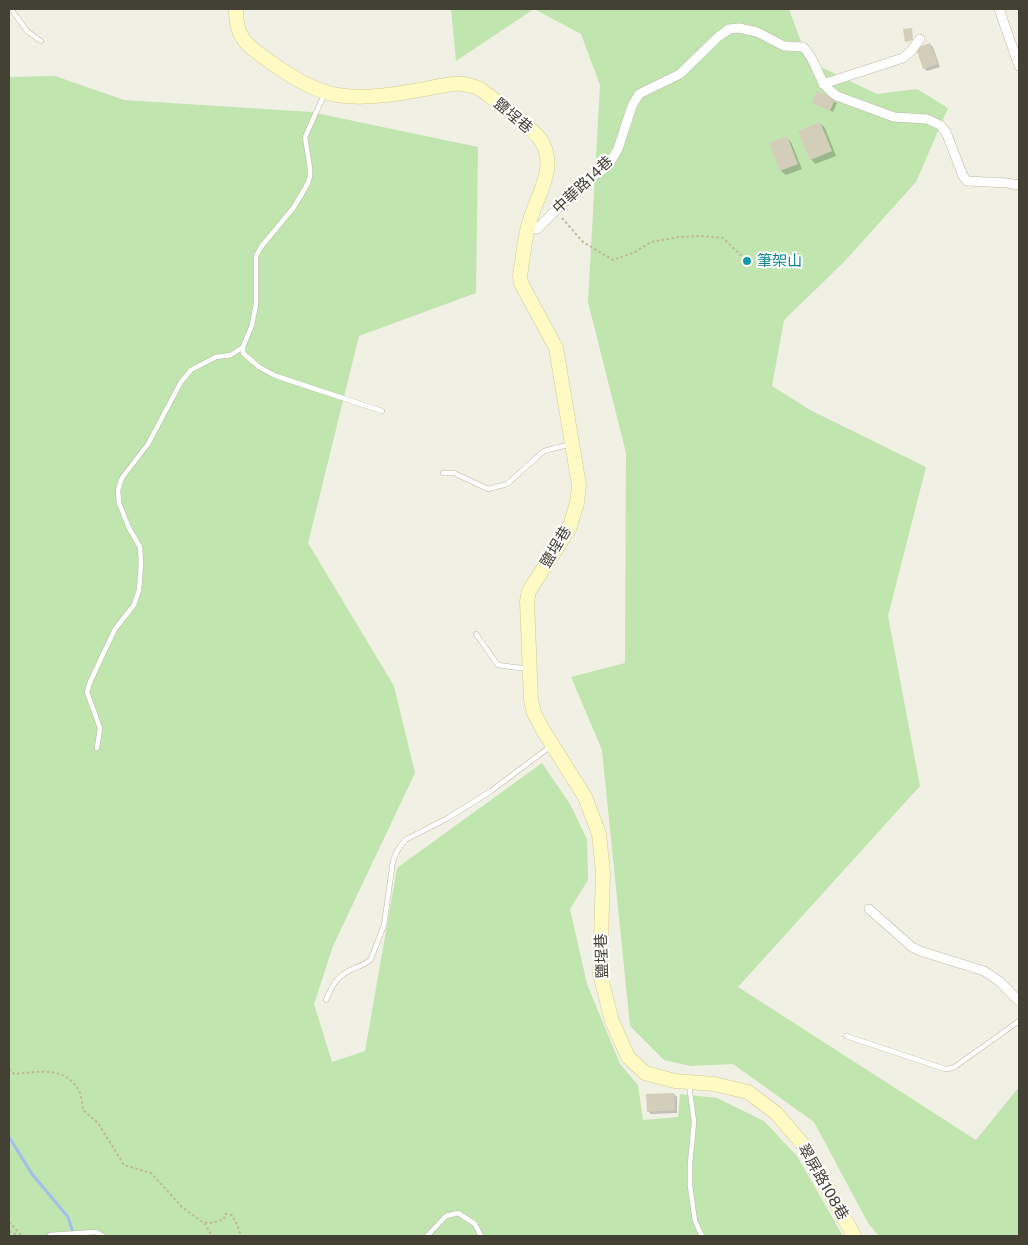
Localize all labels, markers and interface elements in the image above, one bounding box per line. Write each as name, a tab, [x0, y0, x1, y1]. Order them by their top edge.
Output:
street label: 鹽埕巷	[490, 95, 536, 137]
street label: 中華路14巷	[549, 153, 617, 217]
place label: 筆架山	[757, 252, 802, 270]
marker: 筆架山	[741, 255, 753, 267]
street label: 鹽埕巷	[537, 523, 575, 571]
street label: 鹽埕巷	[592, 933, 612, 979]
street label: 翠屏路108巷	[794, 1141, 852, 1223]

